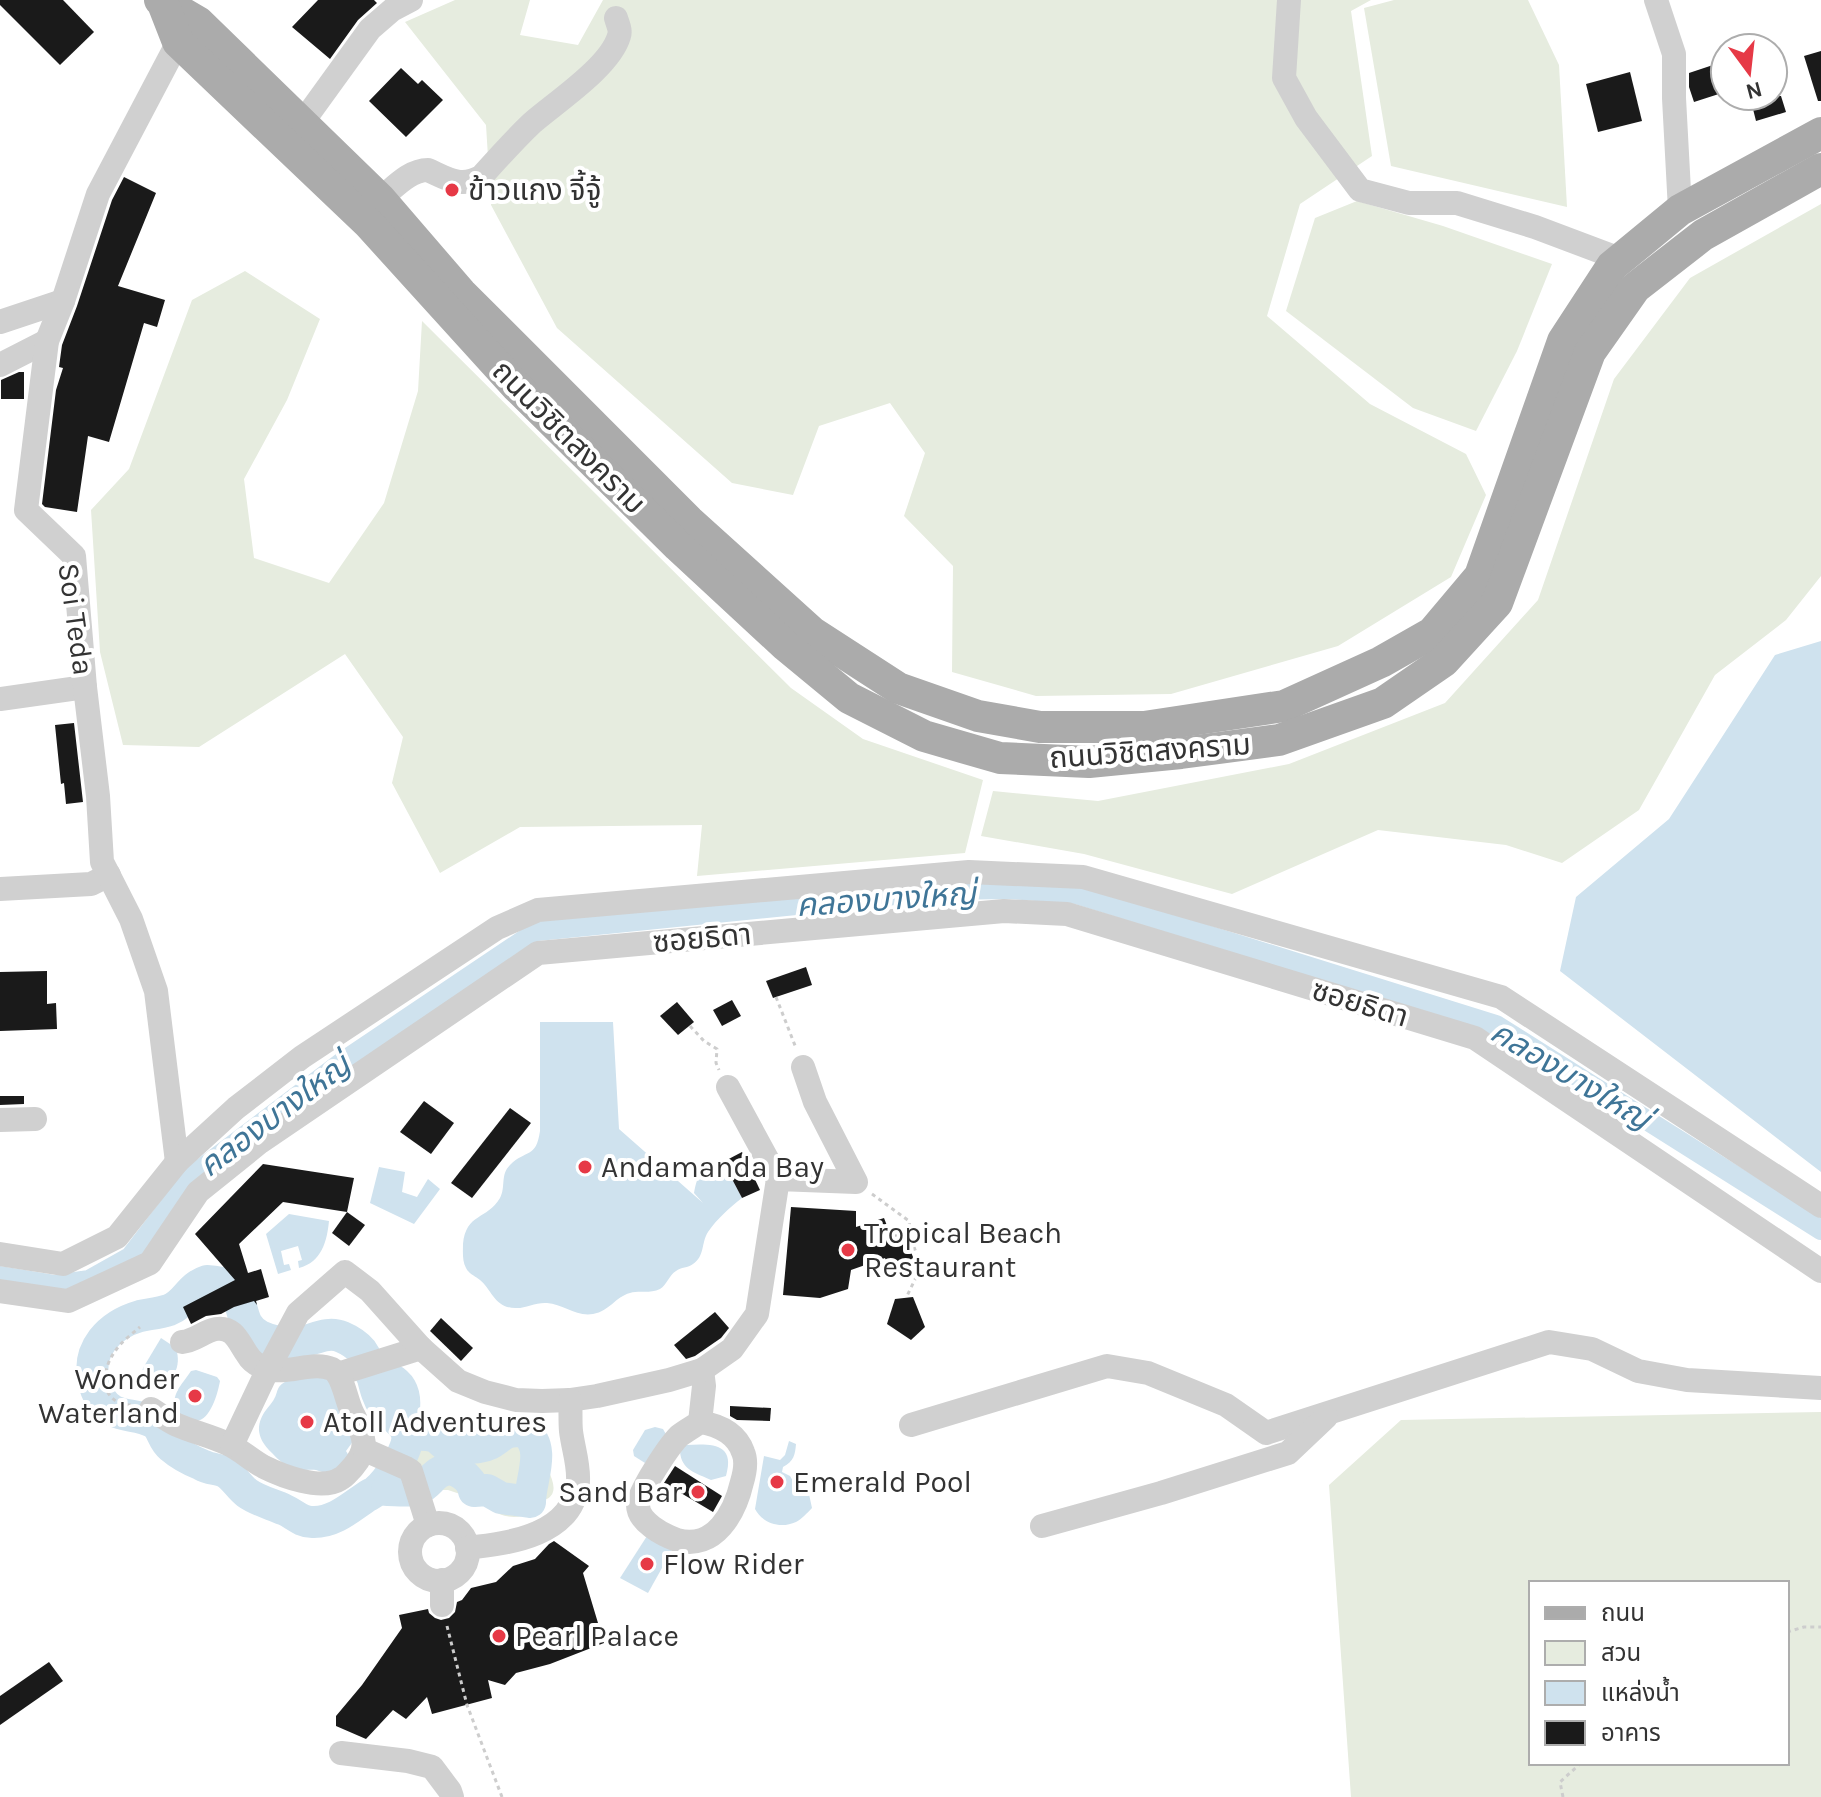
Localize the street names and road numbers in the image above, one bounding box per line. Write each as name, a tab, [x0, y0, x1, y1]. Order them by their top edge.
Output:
street label: ถนนวิชิตสงคราม	[485, 353, 653, 521]
street label: Soi Teda	[50, 561, 102, 677]
street label: ถนนวิชิตสงคราม	[1048, 726, 1252, 776]
street label: ซอยธิดา	[651, 916, 753, 960]
street label: ซอยธิดา	[1308, 971, 1412, 1035]

